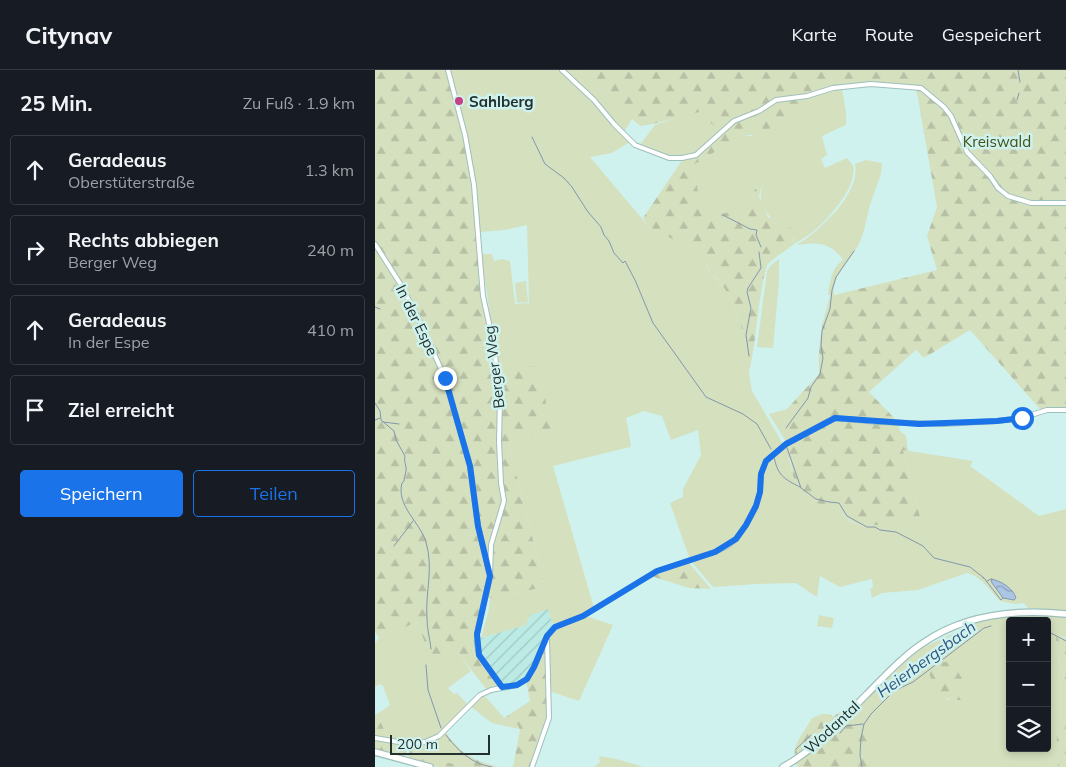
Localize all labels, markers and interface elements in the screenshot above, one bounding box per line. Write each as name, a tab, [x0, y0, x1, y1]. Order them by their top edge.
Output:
text: Citynav	[25, 20, 112, 50]
text: Karte	[792, 23, 837, 46]
text: Route	[865, 23, 914, 46]
text: Gespeichert	[942, 23, 1041, 46]
text: 25 Min.	[20, 90, 93, 116]
place label: Sahlberg	[469, 92, 534, 111]
text: Zu Fuß · 1.9 km	[243, 93, 355, 113]
marker: Sahlberg	[453, 95, 465, 107]
park label: Kreiswald	[963, 132, 1031, 151]
text: Geradeaus	[68, 148, 166, 172]
icon: ahead	[21, 156, 49, 184]
text: 1.3 km	[305, 160, 354, 180]
text: Oberstüterstraße	[68, 172, 195, 192]
text: Rechts abbiegen	[68, 228, 219, 252]
icon: right	[21, 236, 49, 264]
text: 240 m	[307, 240, 354, 260]
text: Berger Weg	[68, 252, 157, 272]
street label: In der Espe	[392, 281, 442, 359]
text: Geradeaus	[68, 308, 166, 332]
icon: ahead	[21, 316, 49, 344]
text: 410 m	[307, 320, 354, 340]
street label: Berger Weg	[479, 325, 509, 409]
text: In der Espe	[68, 332, 150, 352]
route end	[434, 367, 457, 390]
icon: arrive	[21, 396, 49, 424]
text: Ziel erreicht	[68, 398, 174, 422]
route start	[1011, 407, 1034, 430]
button: Speichern	[20, 470, 183, 517]
button: Teilen	[193, 470, 355, 517]
water label: Heierbergsbach	[873, 616, 979, 702]
map controls	[1006, 617, 1051, 752]
button: +	[1006, 617, 1051, 662]
button: −	[1006, 662, 1051, 707]
street label: Wodantal	[800, 697, 864, 757]
button: layers	[1006, 707, 1051, 752]
scale bar	[390, 732, 490, 755]
text: 200 m	[397, 735, 438, 753]

